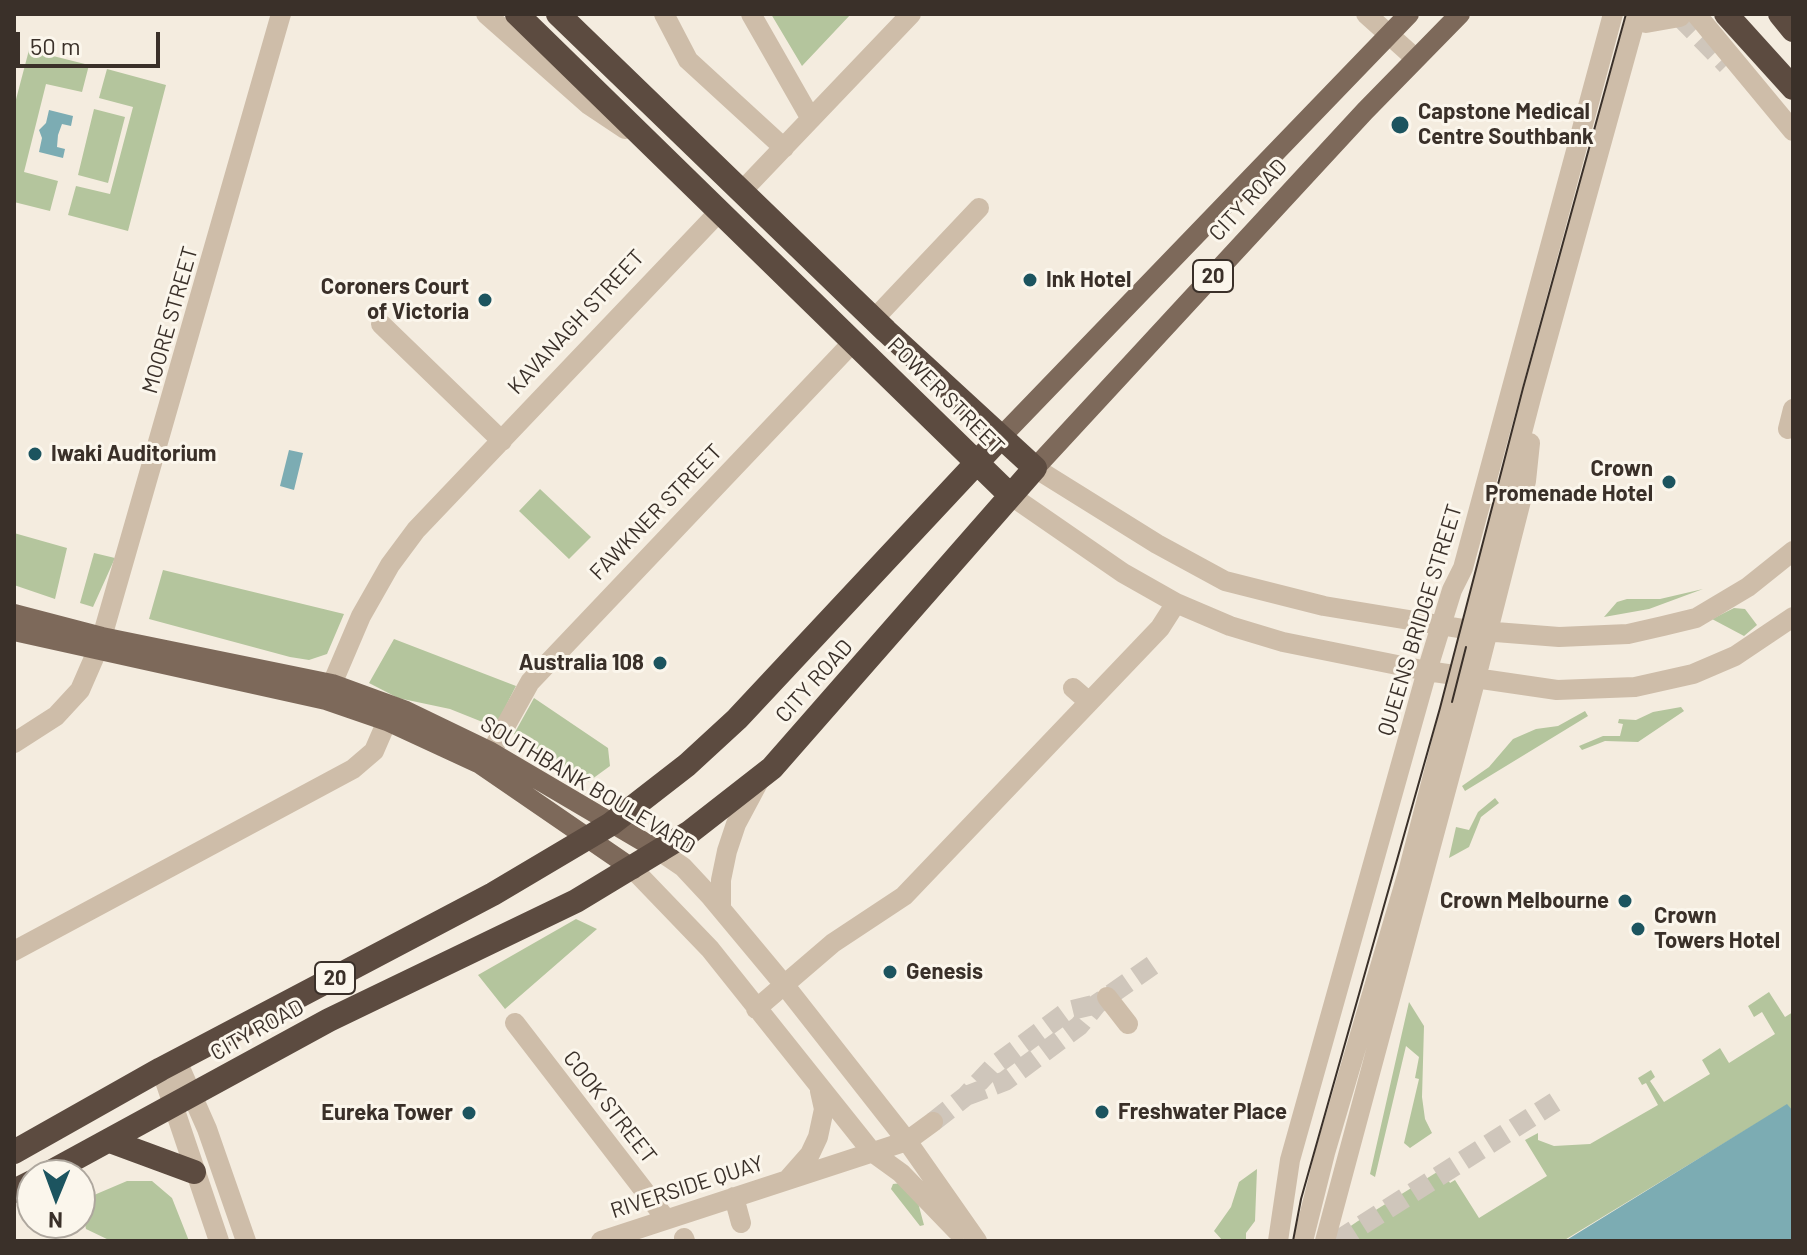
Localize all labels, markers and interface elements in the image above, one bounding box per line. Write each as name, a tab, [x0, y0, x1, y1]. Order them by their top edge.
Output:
scale bar	[20, 16, 164, 66]
text: 50 m	[30, 31, 81, 60]
place label: Capstone Medical Centre Southbank	[1418, 99, 1594, 150]
marker: Capstone Medical Centre Southbank	[1389, 114, 1411, 136]
street label: CITY ROAD	[1203, 154, 1293, 246]
street label: MOORE STREET	[136, 243, 204, 397]
street label: KAVANAGH STREET	[502, 244, 650, 400]
road number: 20	[1193, 260, 1233, 292]
place label: Ink Hotel	[1046, 267, 1131, 293]
marker: Ink Hotel	[1021, 271, 1039, 289]
place label: Coroners Court of Victoria	[321, 274, 469, 326]
marker: Coroners Court of Victoria	[476, 291, 494, 309]
street label: POWER STREET	[882, 332, 1010, 460]
street label: FAWKNER STREET	[584, 438, 728, 586]
place label: Iwaki Auditorium	[51, 441, 216, 467]
marker: Iwaki Auditorium	[26, 445, 44, 463]
place label: Crown Promenade Hotel	[1485, 456, 1653, 508]
marker: Crown Promenade Hotel	[1660, 473, 1678, 491]
street label: QUEENS BRIDGE STREET	[1372, 501, 1468, 739]
street label: CITY ROAD	[770, 634, 858, 728]
place label: Australia 108	[519, 650, 644, 676]
marker: Australia 108	[651, 654, 669, 672]
street label: SOUTHBANK BOULEVARD	[476, 710, 700, 860]
place label: Crown Melbourne	[1440, 888, 1609, 914]
marker: Crown Melbourne	[1616, 892, 1634, 910]
place label: Crown Towers Hotel	[1654, 903, 1780, 954]
marker: Crown Towers Hotel	[1629, 920, 1647, 938]
place label: Genesis	[906, 959, 983, 985]
road number: 20	[315, 962, 355, 994]
marker: Genesis	[881, 963, 899, 981]
street label: CITY ROAD	[206, 994, 308, 1066]
street label: COOK STREET	[558, 1045, 662, 1169]
place label: Freshwater Place	[1118, 1099, 1287, 1125]
place label: Eureka Tower	[321, 1100, 453, 1126]
marker: Freshwater Place	[1093, 1103, 1111, 1121]
marker: Eureka Tower	[460, 1104, 478, 1122]
street label: RIVERSIDE QUAY	[607, 1150, 767, 1224]
north arrow	[16, 1159, 96, 1239]
text: N	[48, 1208, 63, 1234]

